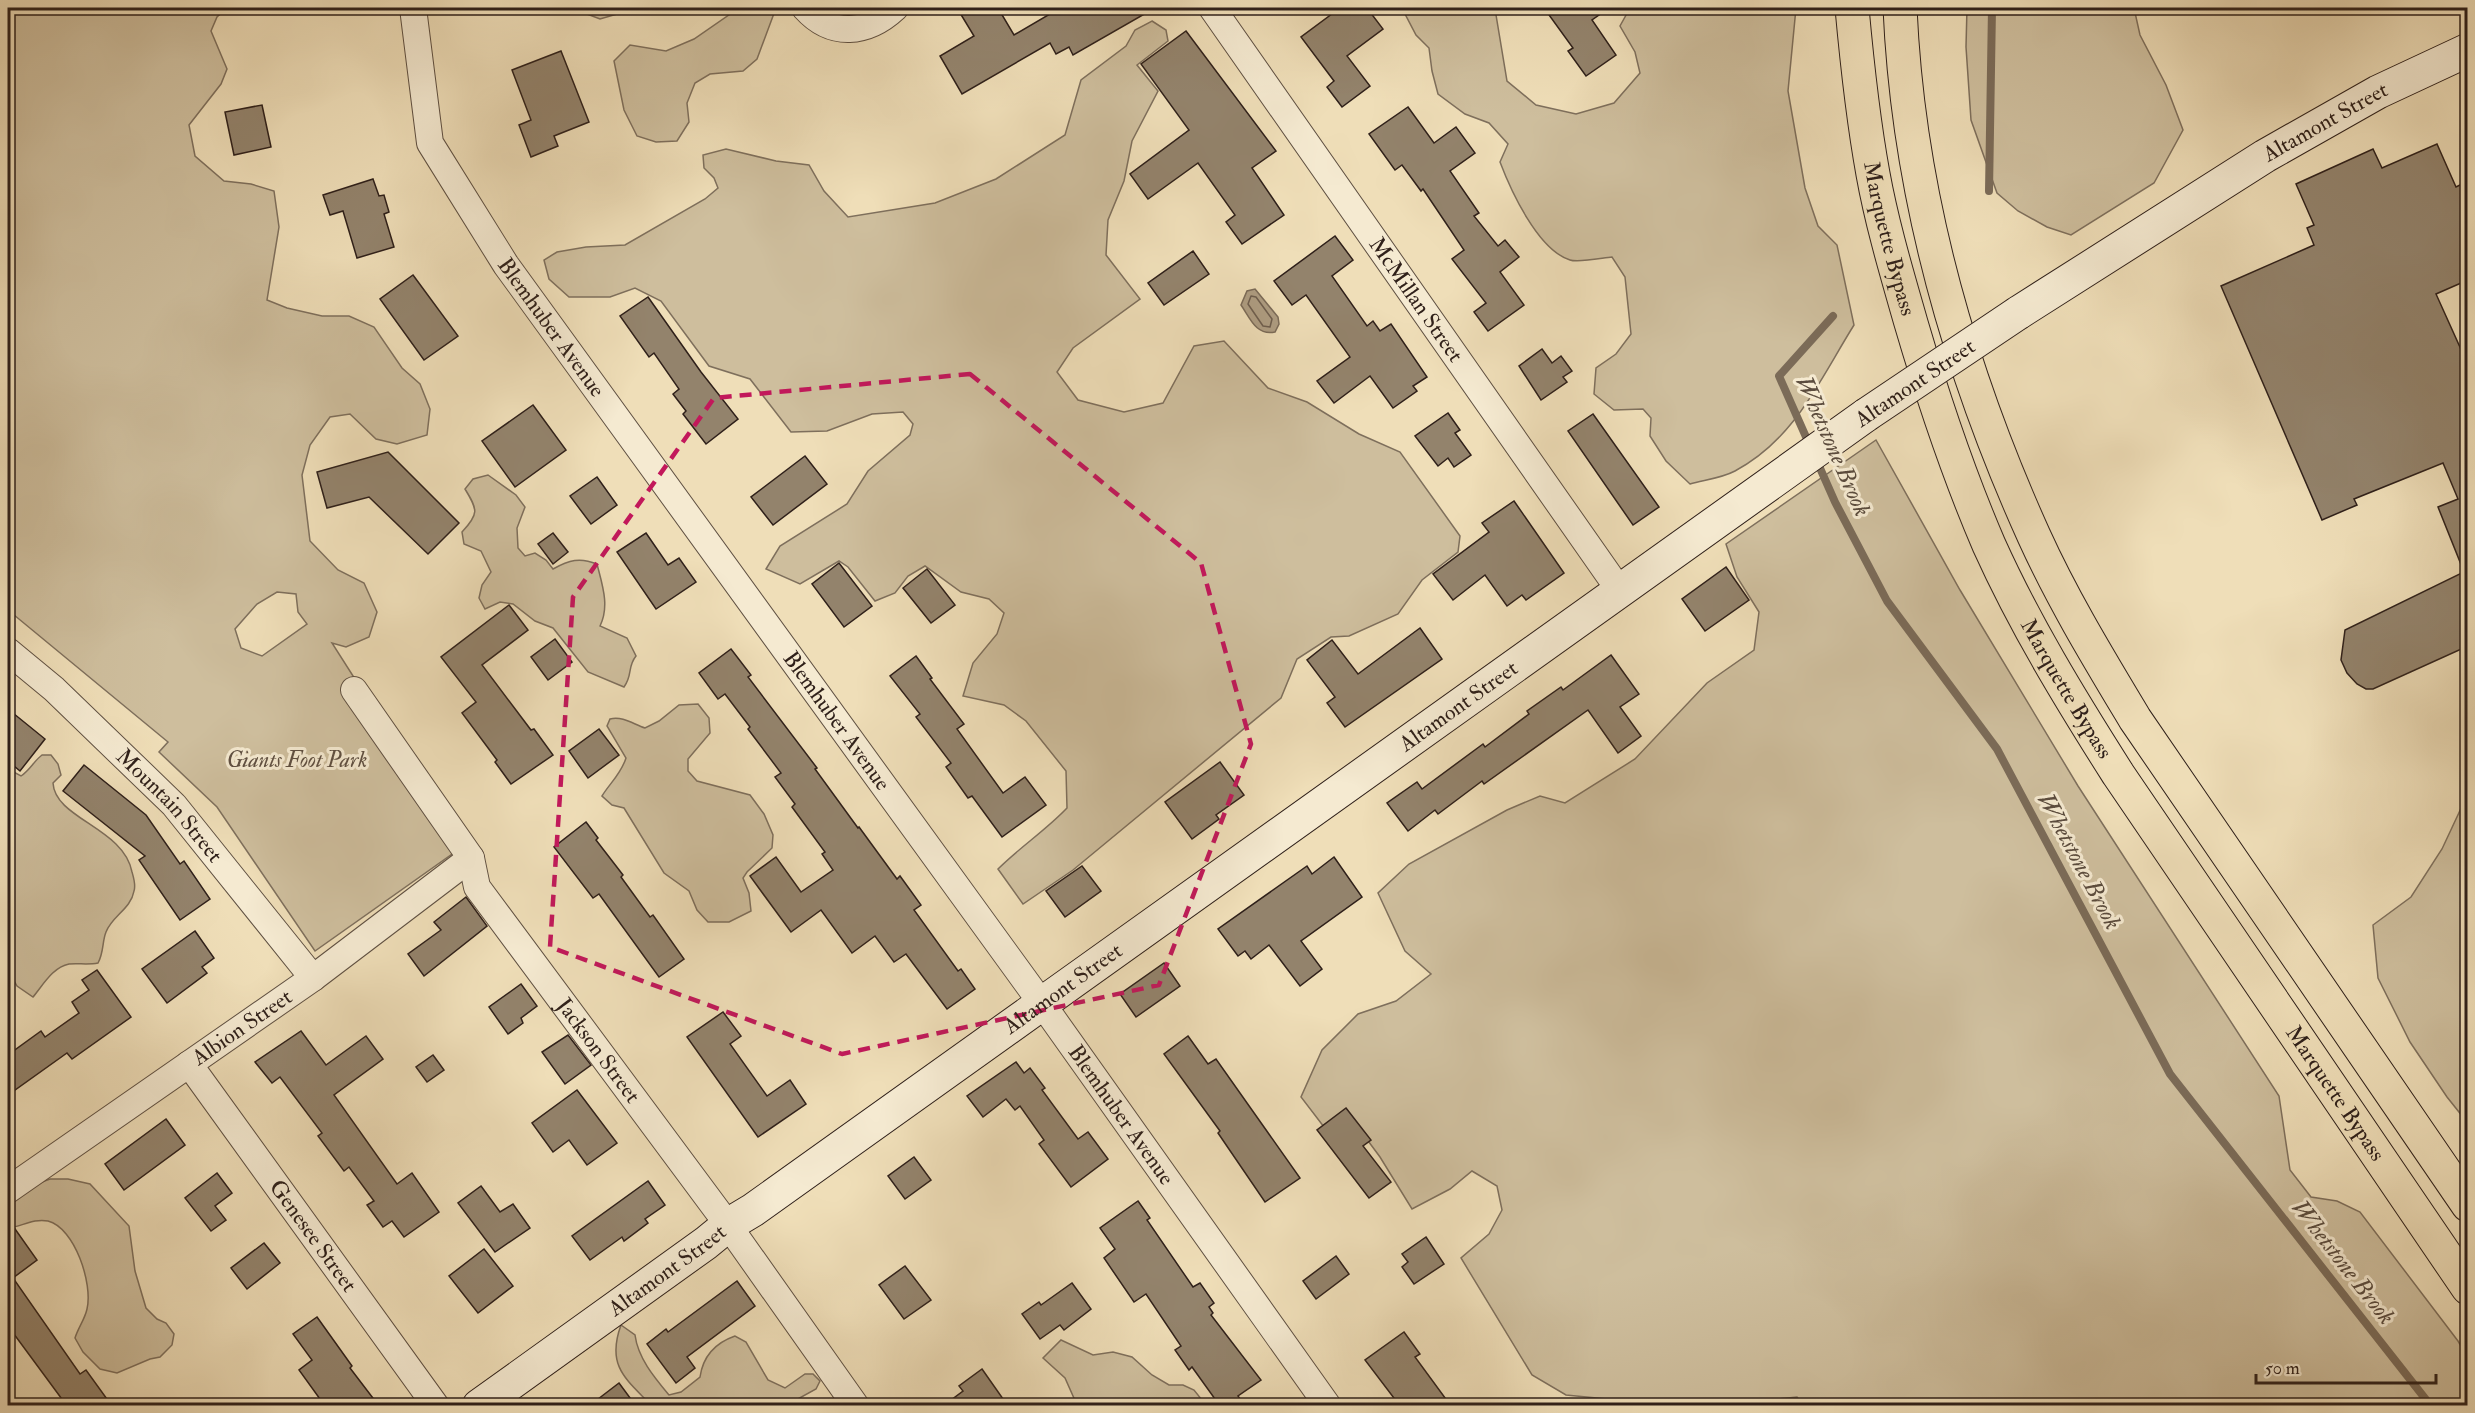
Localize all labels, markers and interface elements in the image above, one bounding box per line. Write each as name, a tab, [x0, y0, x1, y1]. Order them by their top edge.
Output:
street label: Altamont Street	[2257, 75, 2392, 169]
street label: Marquette Bypass	[1857, 159, 1922, 319]
street label: McMillan Street	[1363, 232, 1470, 368]
street label: Blemhuber Avenue	[491, 252, 611, 403]
street label: Altamont Street	[1849, 332, 1981, 434]
water label: Whetstone Brook	[1788, 371, 1878, 521]
street label: Marquette Bypass	[2014, 614, 2119, 764]
street label: Blemhuber Avenue	[777, 646, 897, 796]
street label: Altamont Street	[1393, 654, 1523, 759]
street label: Mountain Street	[110, 743, 229, 868]
park label: Giants Foot Park	[227, 746, 367, 774]
water label: Whetstone Brook	[2030, 787, 2128, 935]
street label: Altamont Street	[997, 937, 1128, 1041]
street label: Albion Street	[186, 983, 298, 1072]
street label: Jackson Street	[550, 992, 647, 1109]
street label: Marquette Bypass	[2279, 1020, 2391, 1166]
street label: Blemhuber Avenue	[1062, 1039, 1181, 1190]
street label: Genesee Street	[263, 1174, 363, 1298]
water label: Whetstone Brook	[2284, 1193, 2402, 1331]
street label: Altamont Street	[602, 1218, 732, 1323]
scale bar	[2256, 1347, 2436, 1385]
text: 50 m	[2265, 1357, 2300, 1380]

